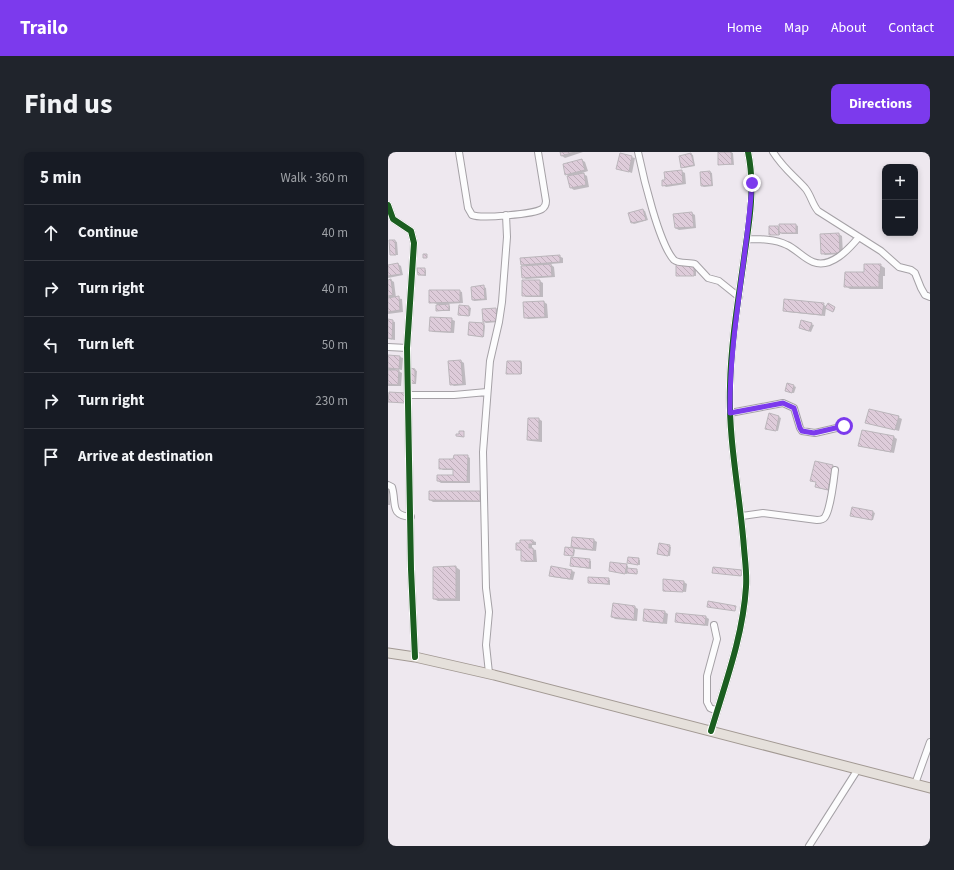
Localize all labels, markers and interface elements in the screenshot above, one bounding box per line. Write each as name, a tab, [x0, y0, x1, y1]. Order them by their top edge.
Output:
text: Trailo	[20, 15, 68, 42]
text: Home	[727, 18, 762, 38]
text: Map	[784, 18, 809, 38]
text: About	[831, 18, 866, 38]
text: Contact	[888, 18, 934, 38]
text: Find us	[24, 84, 112, 124]
button: Directions	[831, 84, 930, 124]
map controls	[882, 164, 918, 236]
button: +	[882, 164, 918, 200]
text: 5 min	[40, 166, 81, 190]
text: Walk · 360 m	[280, 169, 348, 187]
route end	[743, 174, 761, 192]
button: −	[882, 200, 918, 236]
icon: ahead	[40, 222, 62, 244]
text: Continue	[78, 222, 138, 243]
text: 40 m	[322, 224, 348, 242]
icon: right	[40, 278, 62, 300]
text: Turn right	[78, 278, 144, 299]
text: 40 m	[322, 280, 348, 298]
icon: left	[40, 334, 62, 356]
text: Turn left	[78, 334, 134, 355]
text: 50 m	[322, 336, 348, 354]
icon: right	[40, 390, 62, 412]
text: Turn right	[78, 390, 144, 411]
text: 230 m	[315, 392, 348, 410]
route start	[835, 417, 853, 435]
icon: arrive	[40, 446, 62, 468]
text: Arrive at destination	[78, 446, 213, 467]

